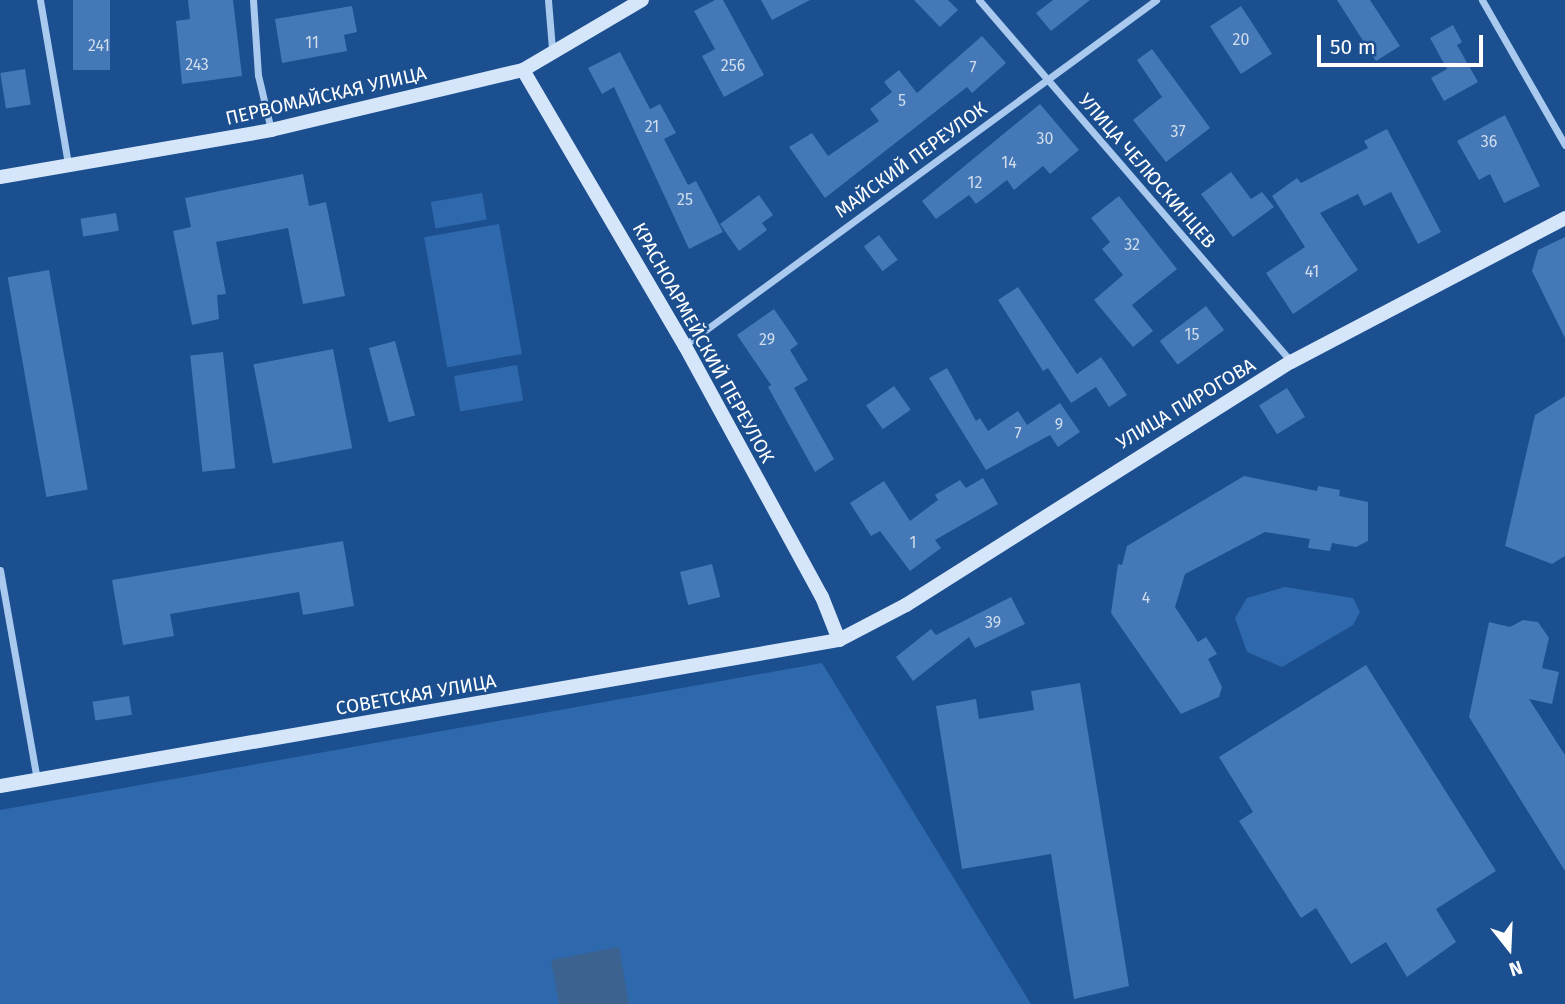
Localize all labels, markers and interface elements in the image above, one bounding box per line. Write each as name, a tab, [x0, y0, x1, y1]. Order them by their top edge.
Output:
scale bar	[1320, 21, 1486, 65]
house number: 20	[1233, 30, 1249, 50]
house number: 11	[305, 33, 319, 53]
text: 50 m	[1330, 34, 1376, 60]
house number: 241	[88, 36, 110, 56]
house number: 243	[185, 55, 209, 75]
house number: 256	[721, 56, 745, 76]
house number: 7	[969, 58, 977, 78]
street label: ПЕРВОМАЙСКАЯ УЛИЦА	[223, 62, 429, 130]
street label: УЛИЦА ЧЕЛЮСКИНЦЕВ	[1074, 89, 1220, 253]
house number: 5	[898, 91, 906, 111]
street label: МАЙСКИЙ ПЕРЕУЛОК	[831, 97, 991, 223]
house number: 21	[645, 117, 659, 137]
house number: 37	[1170, 122, 1186, 142]
house number: 30	[1037, 129, 1053, 149]
house number: 36	[1481, 132, 1497, 152]
house number: 14	[1001, 153, 1017, 173]
house number: 12	[968, 173, 982, 193]
house number: 25	[677, 190, 693, 210]
street label: КРАСНОАРМЕЙСКИЙ ПЕРЕУЛОК	[627, 219, 779, 467]
house number: 32	[1124, 235, 1140, 255]
house number: 41	[1305, 262, 1319, 282]
house number: 15	[1185, 325, 1199, 345]
house number: 29	[759, 330, 775, 350]
street label: УЛИЦА ПИРОГОВА	[1112, 354, 1260, 454]
house number: 9	[1055, 415, 1063, 435]
house number: 7	[1014, 424, 1022, 444]
house number: 1	[910, 533, 916, 553]
house number: 4	[1142, 588, 1150, 608]
house number: 39	[985, 613, 1001, 633]
street label: СОВЕТСКАЯ УЛИЦА	[334, 670, 498, 720]
north arrow	[1474, 913, 1544, 983]
text: N	[1506, 956, 1525, 981]

